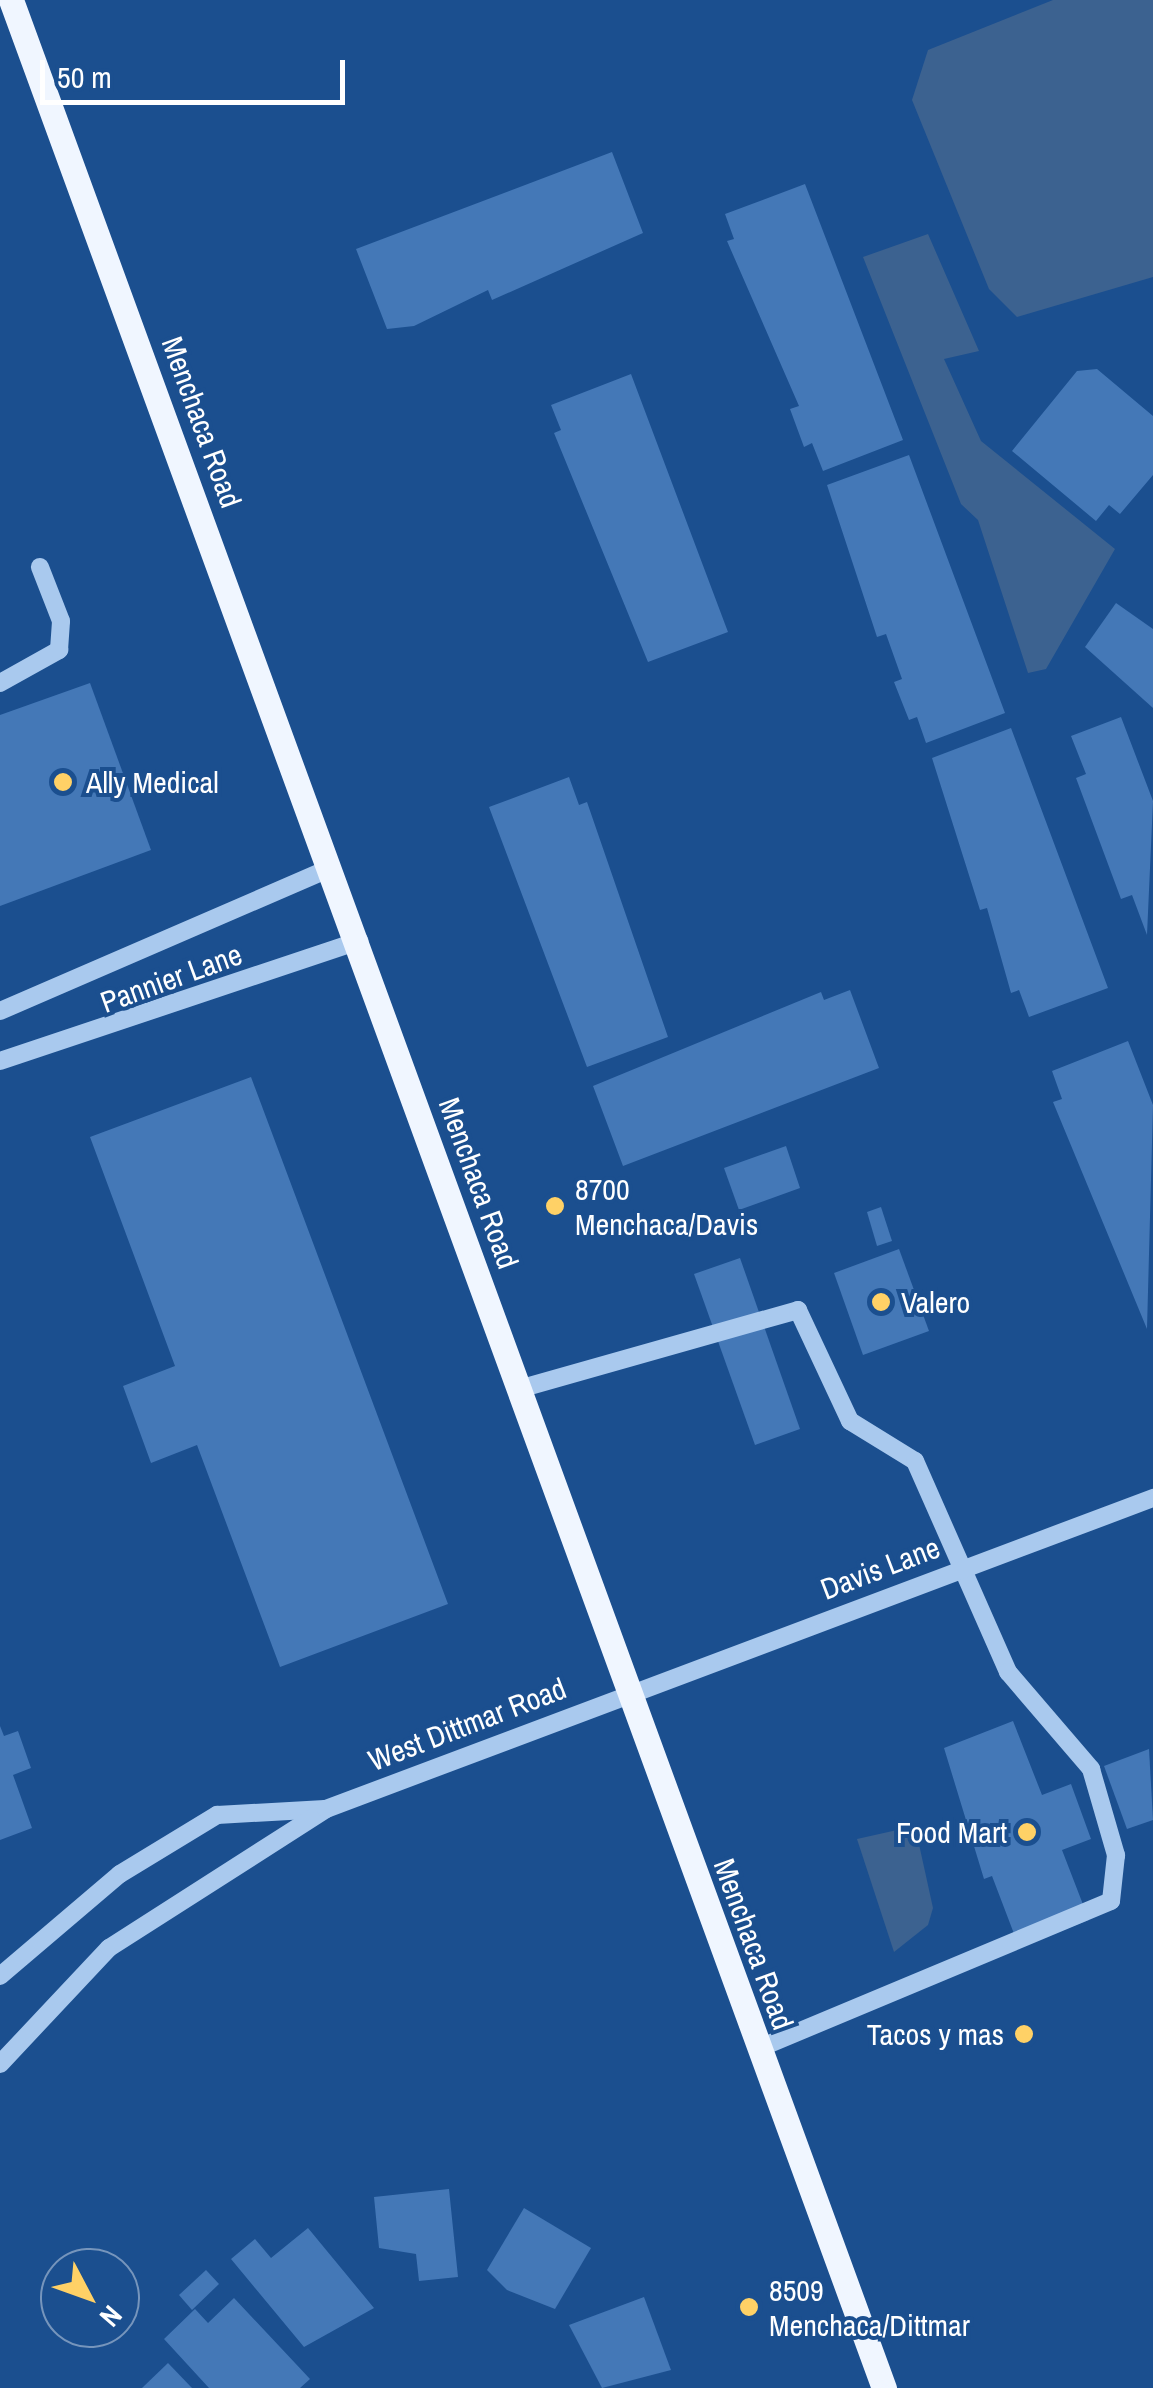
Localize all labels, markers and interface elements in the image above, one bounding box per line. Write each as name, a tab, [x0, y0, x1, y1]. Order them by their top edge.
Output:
scale bar	[45, 40, 350, 102]
text: 50 m	[57, 57, 112, 97]
street label: Menchaca Road	[154, 332, 250, 512]
place label: Ally Medical	[86, 764, 219, 800]
marker: Ally Medical	[50, 769, 76, 795]
street label: Pannier Lane	[95, 936, 247, 1020]
street label: Menchaca Road	[431, 1093, 527, 1273]
place label: 8700 Menchaca/Davis	[575, 1171, 758, 1242]
marker: 8700 Menchaca/Davis	[544, 1195, 566, 1217]
place label: Valero	[901, 1284, 970, 1320]
marker: Valero	[870, 1291, 892, 1313]
street label: Davis Lane	[815, 1529, 945, 1607]
street label: West Dittmar Road	[363, 1670, 571, 1778]
place label: Food Mart	[896, 1814, 1007, 1850]
marker: Food Mart	[1016, 1821, 1038, 1843]
street label: Menchaca Road	[706, 1854, 802, 2034]
place label: Tacos y mas	[867, 2016, 1004, 2052]
marker: Tacos y mas	[1013, 2023, 1035, 2045]
north arrow	[40, 2248, 140, 2348]
place label: 8509 Menchaca/Dittmar	[769, 2272, 970, 2342]
marker: 8509 Menchaca/Dittmar	[738, 2296, 760, 2318]
text: N	[91, 2298, 131, 2335]

